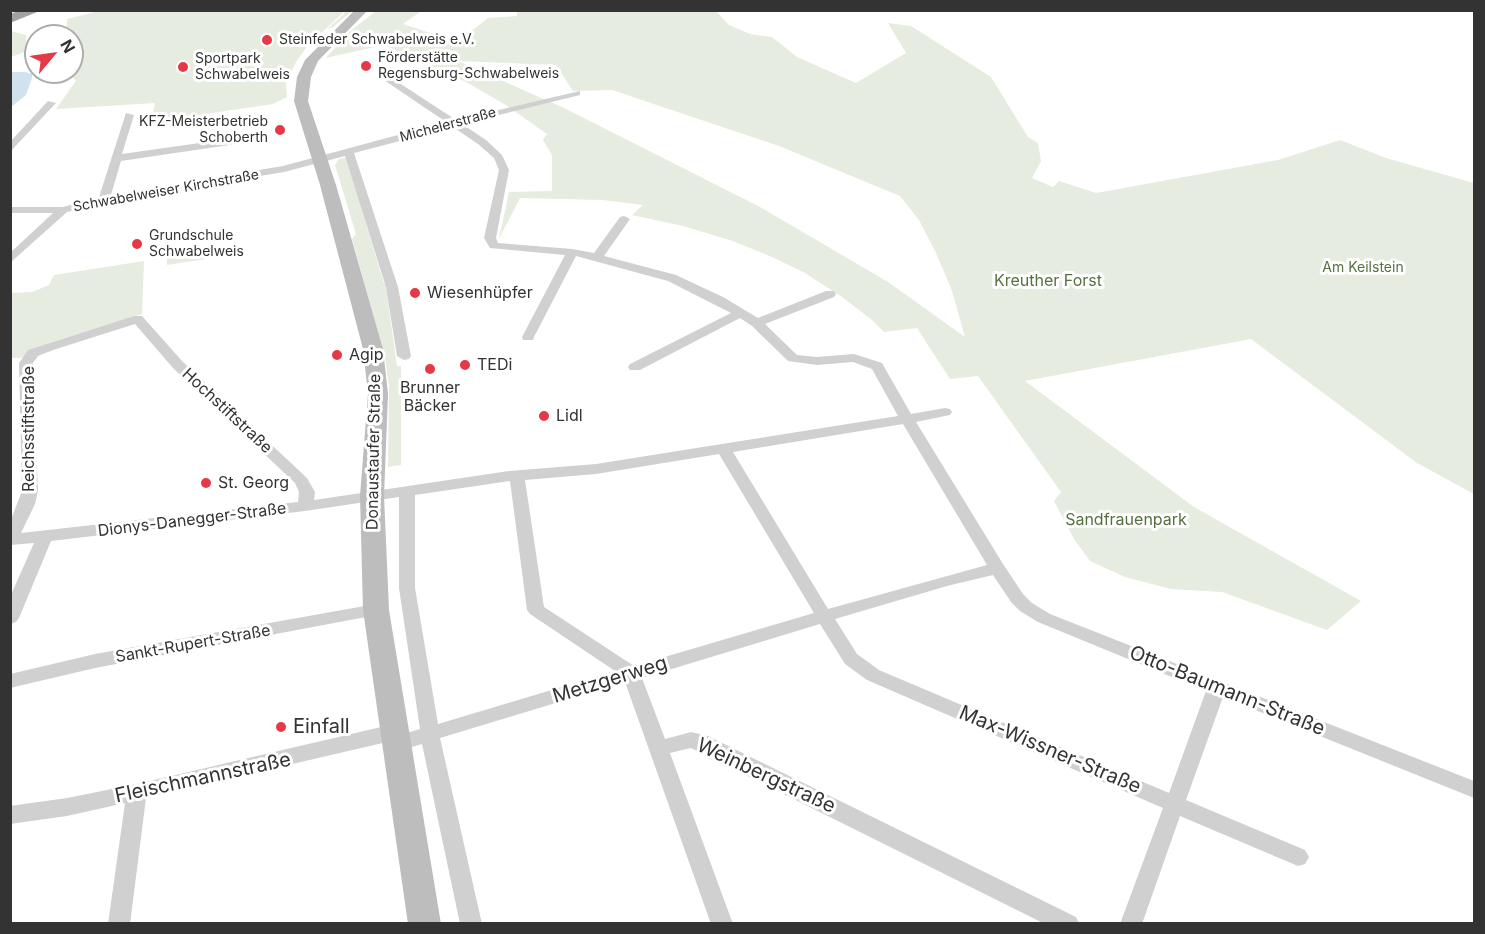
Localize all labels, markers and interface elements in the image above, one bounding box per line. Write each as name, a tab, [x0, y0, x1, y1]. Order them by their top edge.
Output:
north arrow	[24, 24, 84, 84]
place label: Steinfeder Schwabelweis e.V.	[279, 32, 474, 48]
marker: Steinfeder Schwabelweis e.V.	[260, 33, 274, 47]
text: N	[56, 36, 80, 56]
place label: Förderstätte Regensburg-Schwabelweis	[378, 50, 559, 82]
place label: Sportpark Schwabelweis	[195, 51, 290, 84]
marker: Förderstätte Regensburg-Schwabelweis	[359, 59, 373, 73]
marker: Sportpark Schwabelweis	[176, 60, 190, 74]
street label: Michelerstraße	[398, 104, 498, 146]
place label: KFZ-Meisterbetrieb Schoberth	[139, 114, 268, 146]
marker: KFZ-Meisterbetrieb Schoberth	[273, 123, 287, 137]
street label: Schwabelweiser Kirchstraße	[72, 166, 260, 216]
place label: Grundschule Schwabelweis	[149, 228, 244, 260]
marker: Grundschule Schwabelweis	[130, 237, 144, 251]
park label: Am Keilstein	[1322, 260, 1404, 276]
park label: Kreuther Forst	[994, 271, 1102, 291]
place label: Wiesenhüpfer	[427, 283, 533, 303]
marker: Wiesenhüpfer	[408, 286, 422, 300]
place label: Agip	[349, 345, 384, 365]
marker: Agip	[330, 348, 344, 362]
place label: TEDi	[477, 355, 512, 375]
marker: TEDi	[458, 358, 472, 372]
marker: Brunner Bäcker	[423, 362, 437, 376]
street label: Hochstiftstraße	[178, 364, 276, 458]
street label: Reichsstiftstraße	[19, 366, 39, 492]
street label: Donaustaufer Straße	[363, 374, 385, 530]
place label: Brunner Bäcker	[400, 378, 460, 416]
place label: Lidl	[556, 406, 583, 426]
marker: Lidl	[537, 409, 551, 423]
place label: St. Georg	[218, 473, 289, 493]
marker: St. Georg	[199, 476, 213, 490]
street label: Dionys-Danegger-Straße	[97, 499, 287, 541]
park label: Sandfrauenpark	[1065, 510, 1187, 530]
street label: Sankt-Rupert-Straße	[114, 621, 272, 667]
street label: Otto-Baumann-Straße	[1126, 641, 1328, 741]
street label: Metzgerweg	[550, 651, 670, 709]
street label: Max-Wissner-Straße	[955, 701, 1145, 799]
place label: Einfall	[293, 715, 350, 739]
marker: Einfall	[274, 720, 288, 734]
street label: Weinbergstraße	[693, 733, 839, 819]
street label: Fleischmannstraße	[113, 748, 293, 808]

